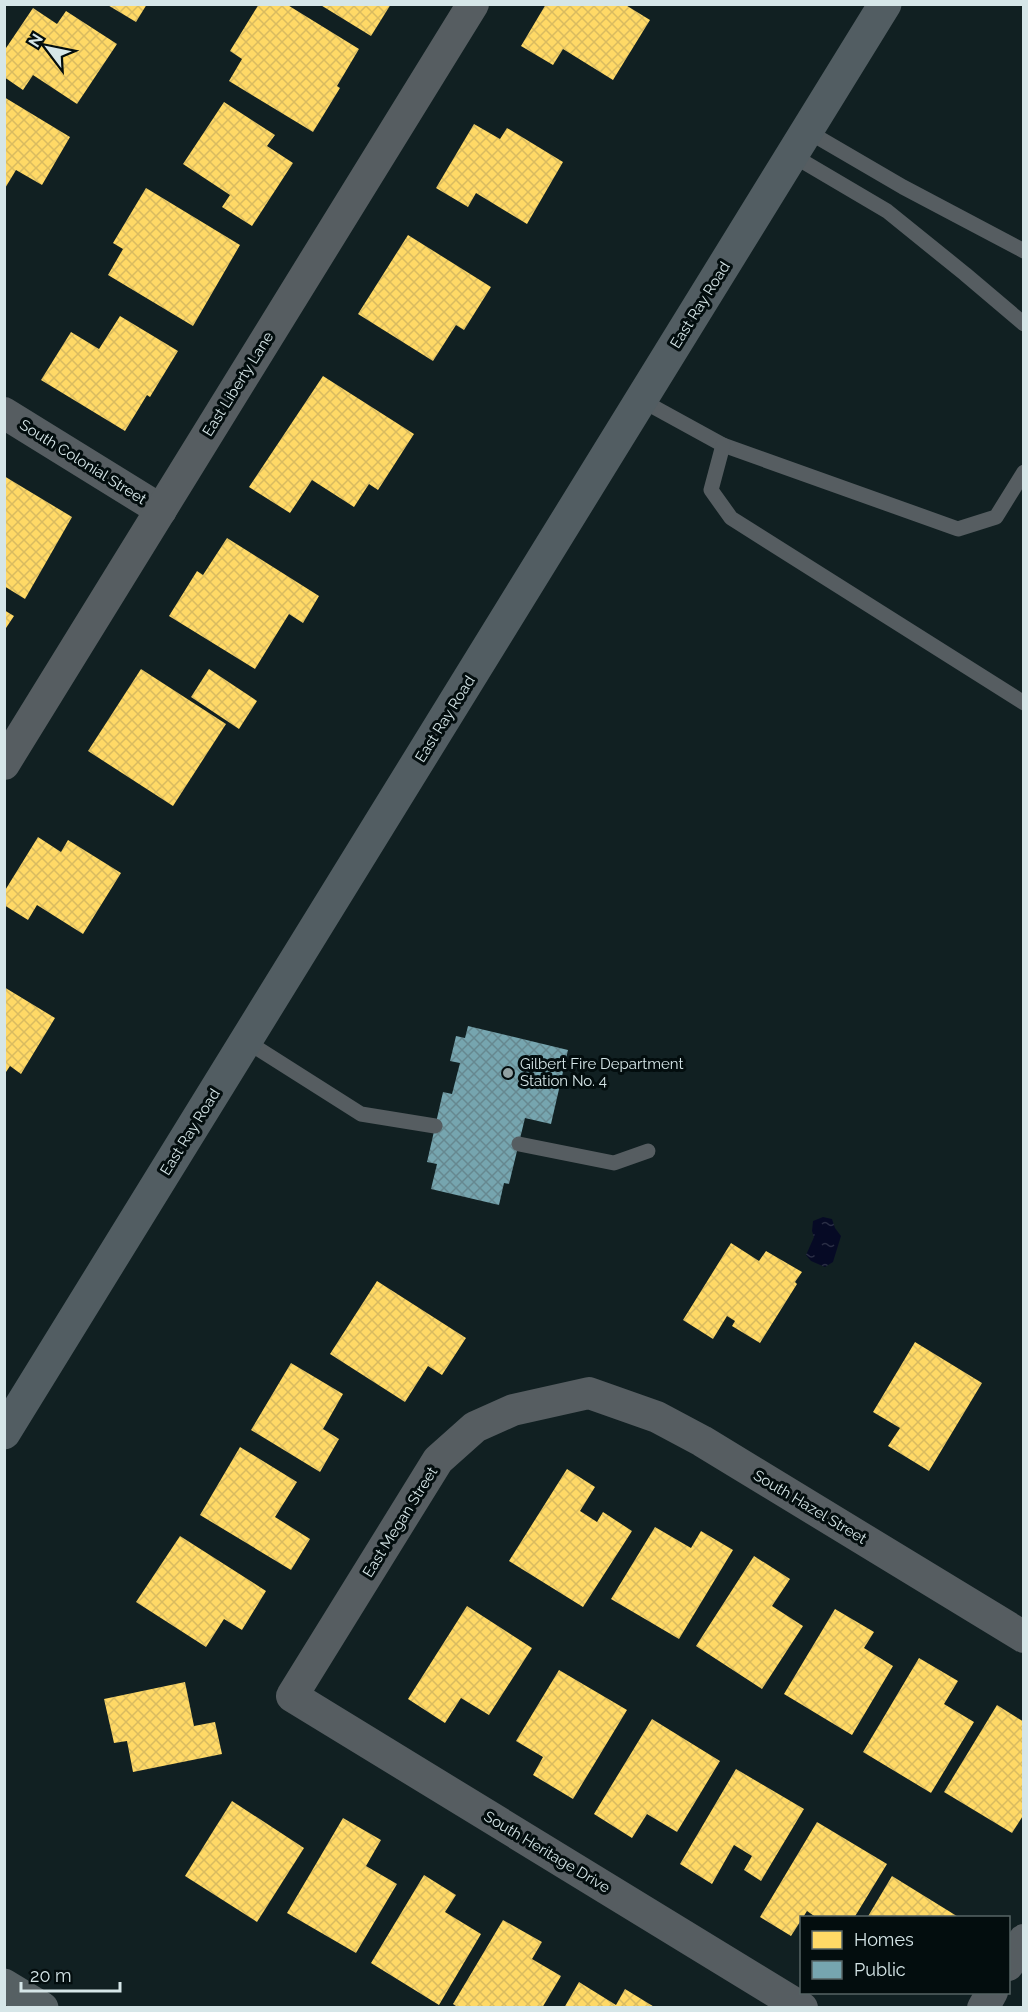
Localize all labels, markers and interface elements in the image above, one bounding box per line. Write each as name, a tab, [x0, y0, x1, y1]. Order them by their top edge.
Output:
north arrow	[18, 18, 78, 78]
text: N	[24, 30, 47, 51]
street label: East Ray Road	[666, 258, 734, 352]
street label: East Liberty Lane	[199, 328, 277, 440]
street label: South Colonial Street	[16, 416, 150, 508]
street label: East Ray Road	[411, 672, 479, 766]
place label: Gilbert Fire Department Station No. 4	[520, 1055, 684, 1090]
marker: Gilbert Fire Department Station No. 4	[501, 1066, 515, 1080]
street label: East Ray Road	[156, 1085, 224, 1179]
street label: East Megan Street	[359, 1463, 441, 1581]
street label: South Hazel Street	[750, 1466, 870, 1548]
street label: South Heritage Drive	[481, 1807, 613, 1897]
legend	[800, 1916, 1010, 1994]
text: Homes	[854, 1929, 914, 1950]
scale bar	[21, 1955, 120, 1993]
text: Public	[854, 1959, 906, 1980]
text: 20 m	[30, 1965, 72, 1986]

